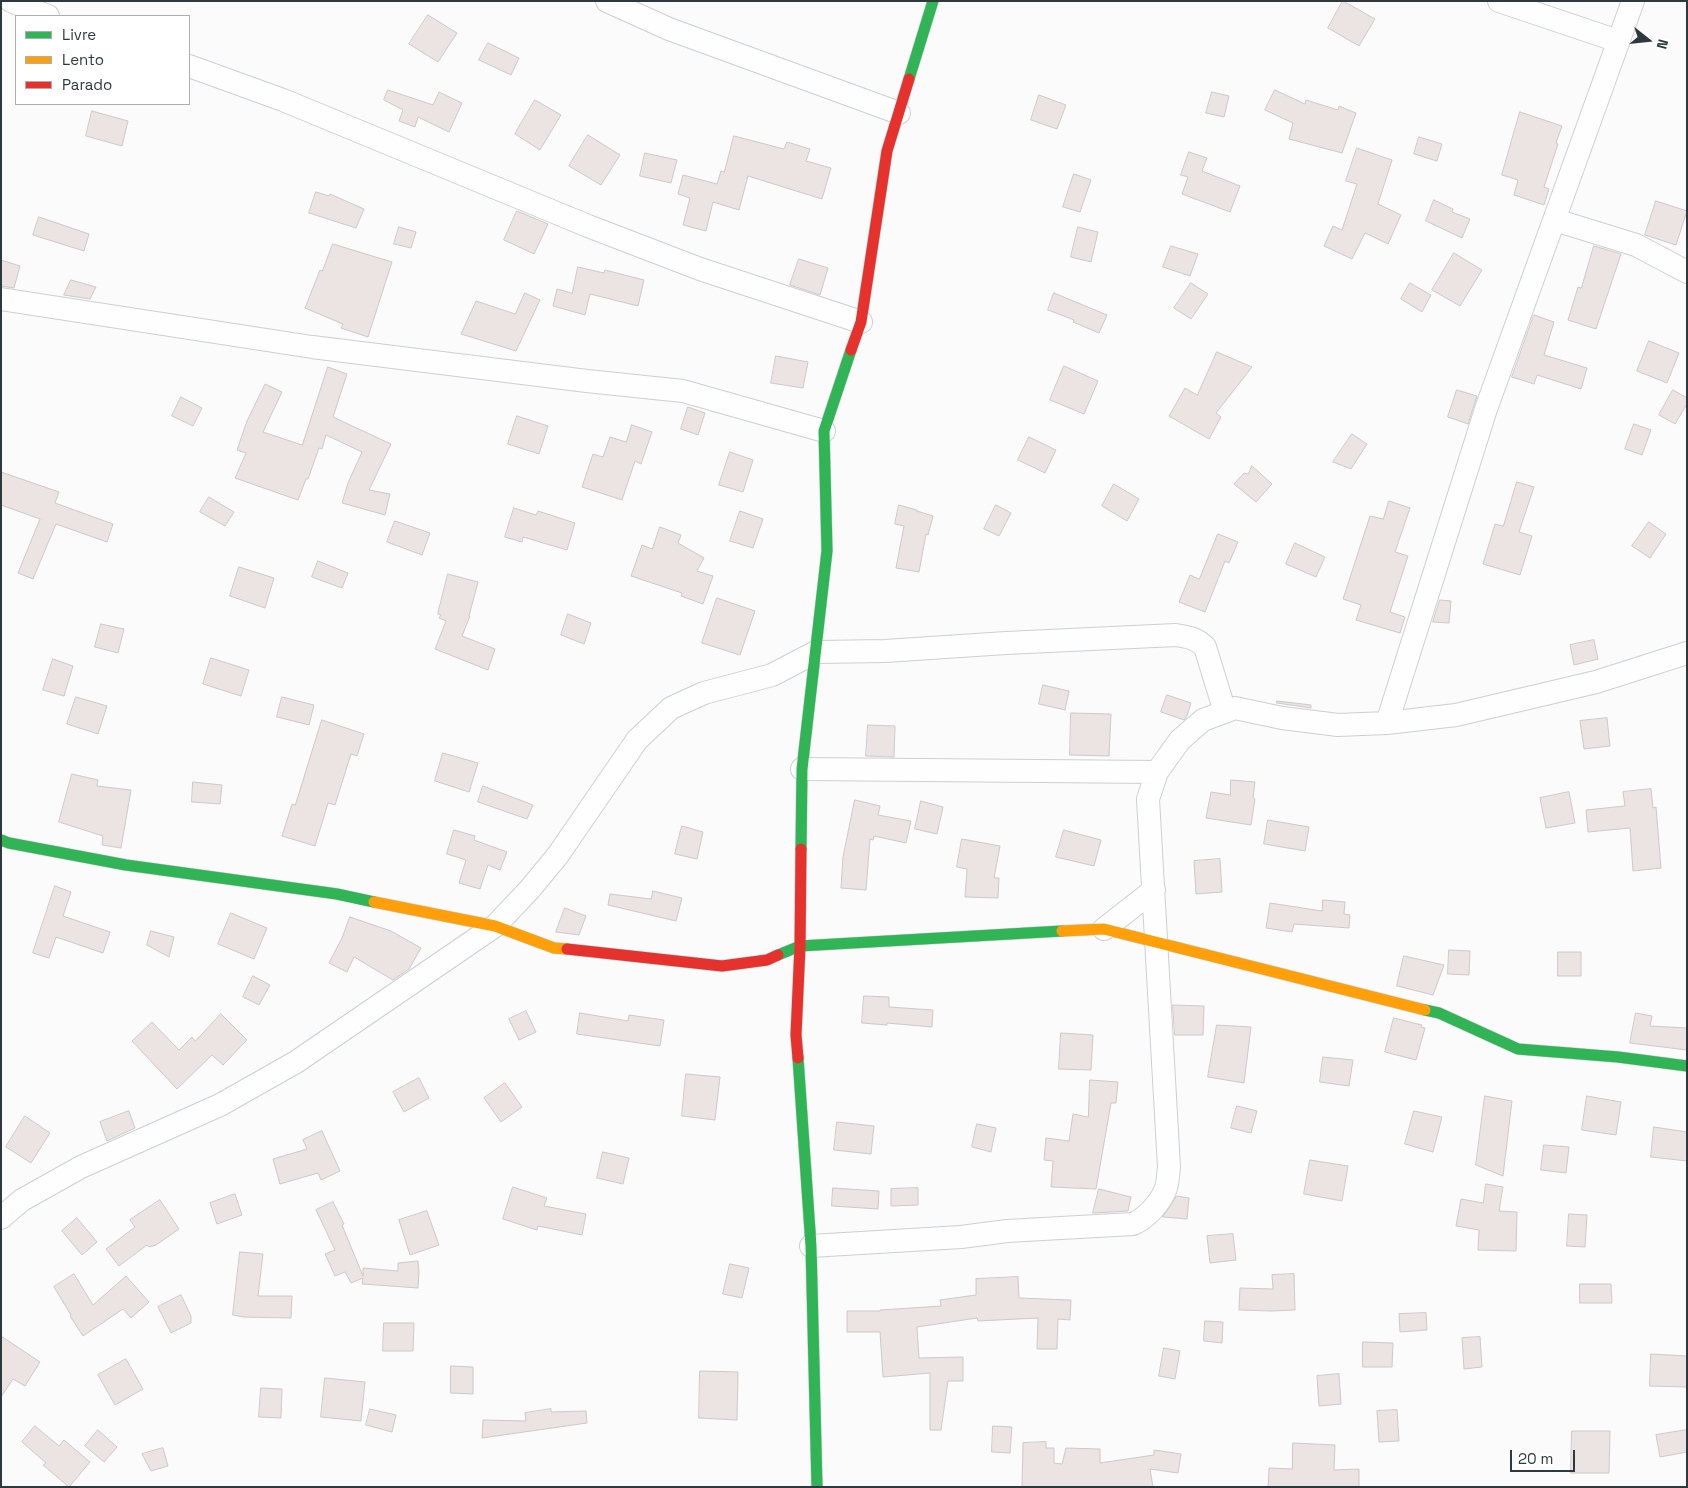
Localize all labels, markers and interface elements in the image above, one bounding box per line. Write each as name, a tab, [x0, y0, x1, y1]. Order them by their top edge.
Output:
legend	[15, 15, 190, 105]
north arrow	[1623, 15, 1673, 65]
text: Livre	[62, 25, 96, 44]
text: N	[1652, 37, 1672, 51]
text: Lento	[62, 50, 104, 69]
text: Parado	[62, 75, 112, 94]
scale bar	[1513, 1440, 1578, 1472]
text: 20 m	[1518, 1449, 1553, 1468]

